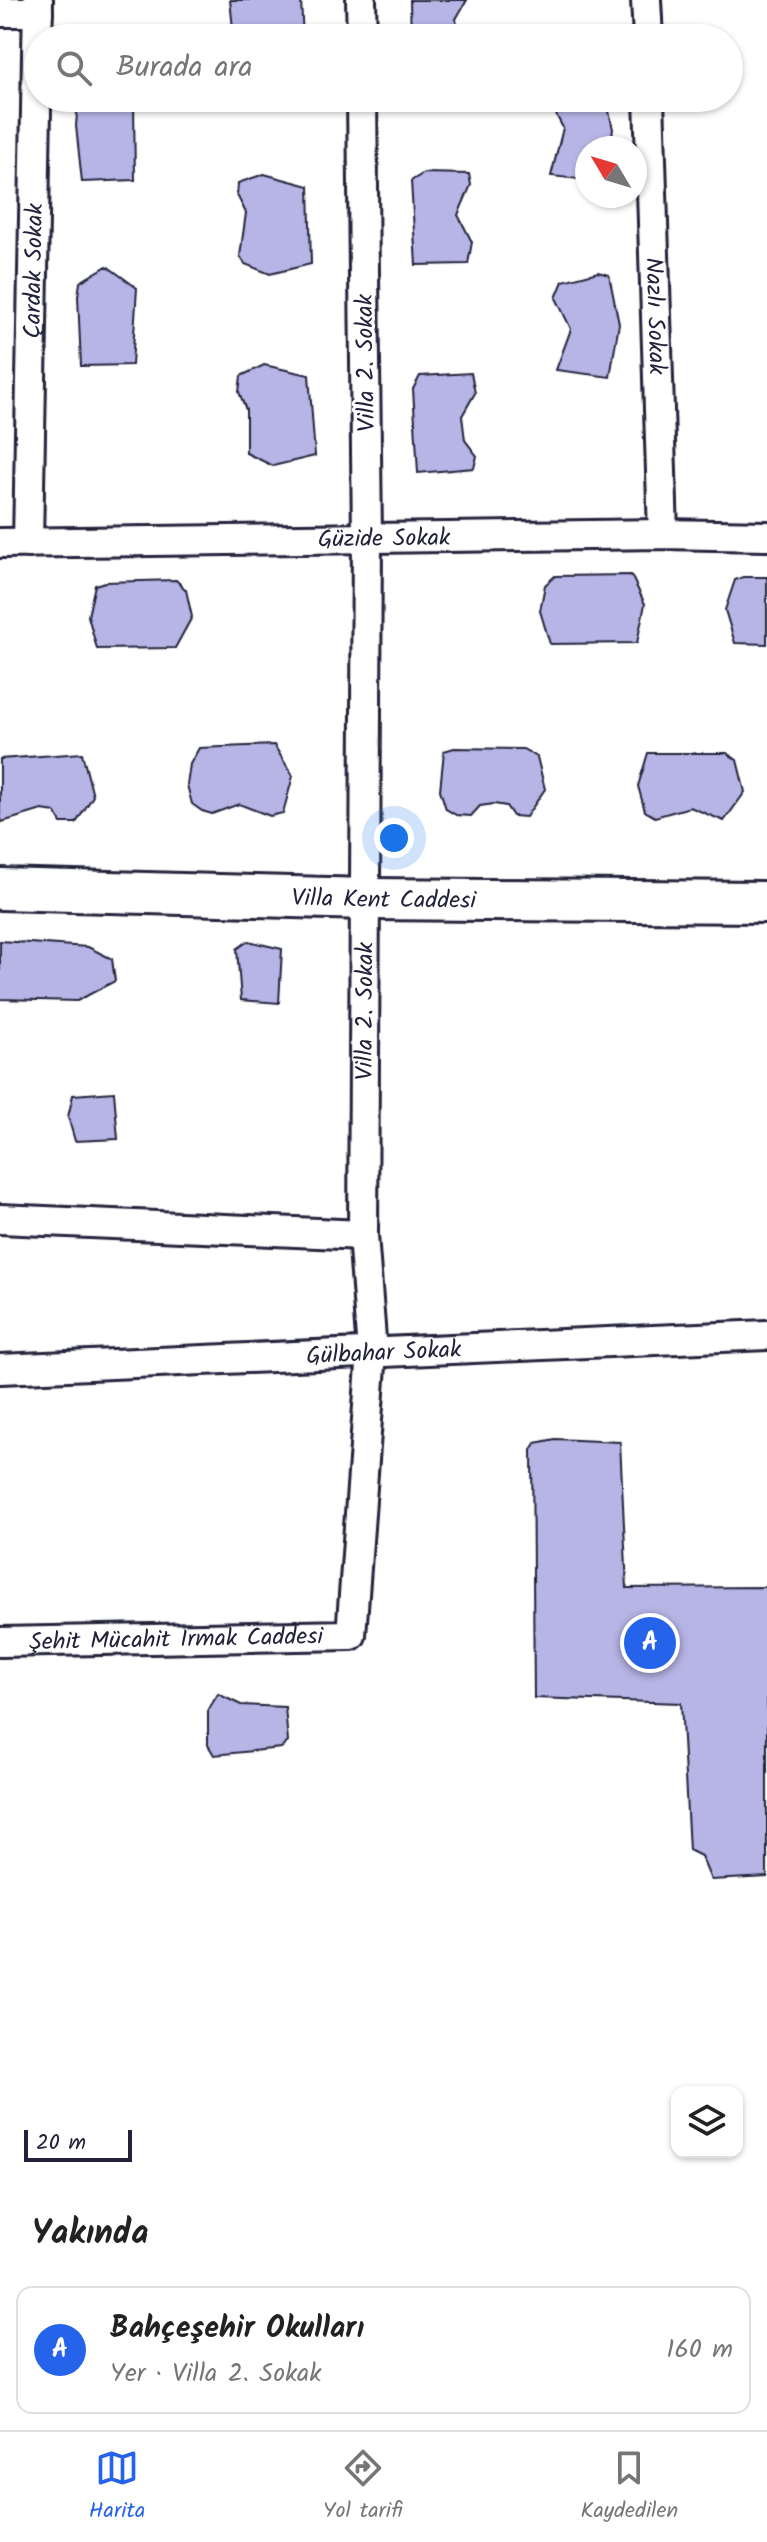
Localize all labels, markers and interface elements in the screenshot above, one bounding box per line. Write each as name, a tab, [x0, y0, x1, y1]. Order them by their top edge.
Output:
search box	[24, 24, 743, 112]
text: Burada ara	[116, 44, 253, 92]
icon: search	[52, 46, 96, 90]
north arrow	[575, 136, 647, 208]
street label: Çardak Sokak	[14, 202, 55, 339]
street label: Nazlı Sokak	[633, 257, 676, 376]
street label: Villa 2. Sokak	[346, 293, 387, 432]
street label: Güzide Sokak	[318, 519, 451, 560]
your location	[374, 818, 414, 858]
street label: Villa Kent Caddesi	[291, 879, 477, 921]
street label: Villa 2. Sokak	[346, 941, 386, 1080]
street label: Gülbahar Sokak	[305, 1331, 463, 1376]
pin: A	[624, 1613, 676, 1673]
street label: Şehit Mücahit Irmak Caddesi	[29, 1618, 325, 1662]
map controls	[671, 2086, 743, 2158]
button: layers	[671, 2086, 743, 2158]
scale bar	[24, 2126, 132, 2162]
text: 20 m	[36, 2126, 86, 2161]
text: Yakında	[32, 2207, 149, 2261]
text: Bahçeşehir Okulları	[110, 2305, 364, 2353]
text: A	[52, 2329, 68, 2371]
text: 160 m	[666, 2329, 733, 2371]
text: Yer · Villa 2. Sokak	[110, 2353, 322, 2395]
tab: Harita	[89, 2446, 145, 2529]
tab: Yol tarifi	[323, 2446, 403, 2529]
tab: Kaydedilen	[580, 2446, 678, 2529]

